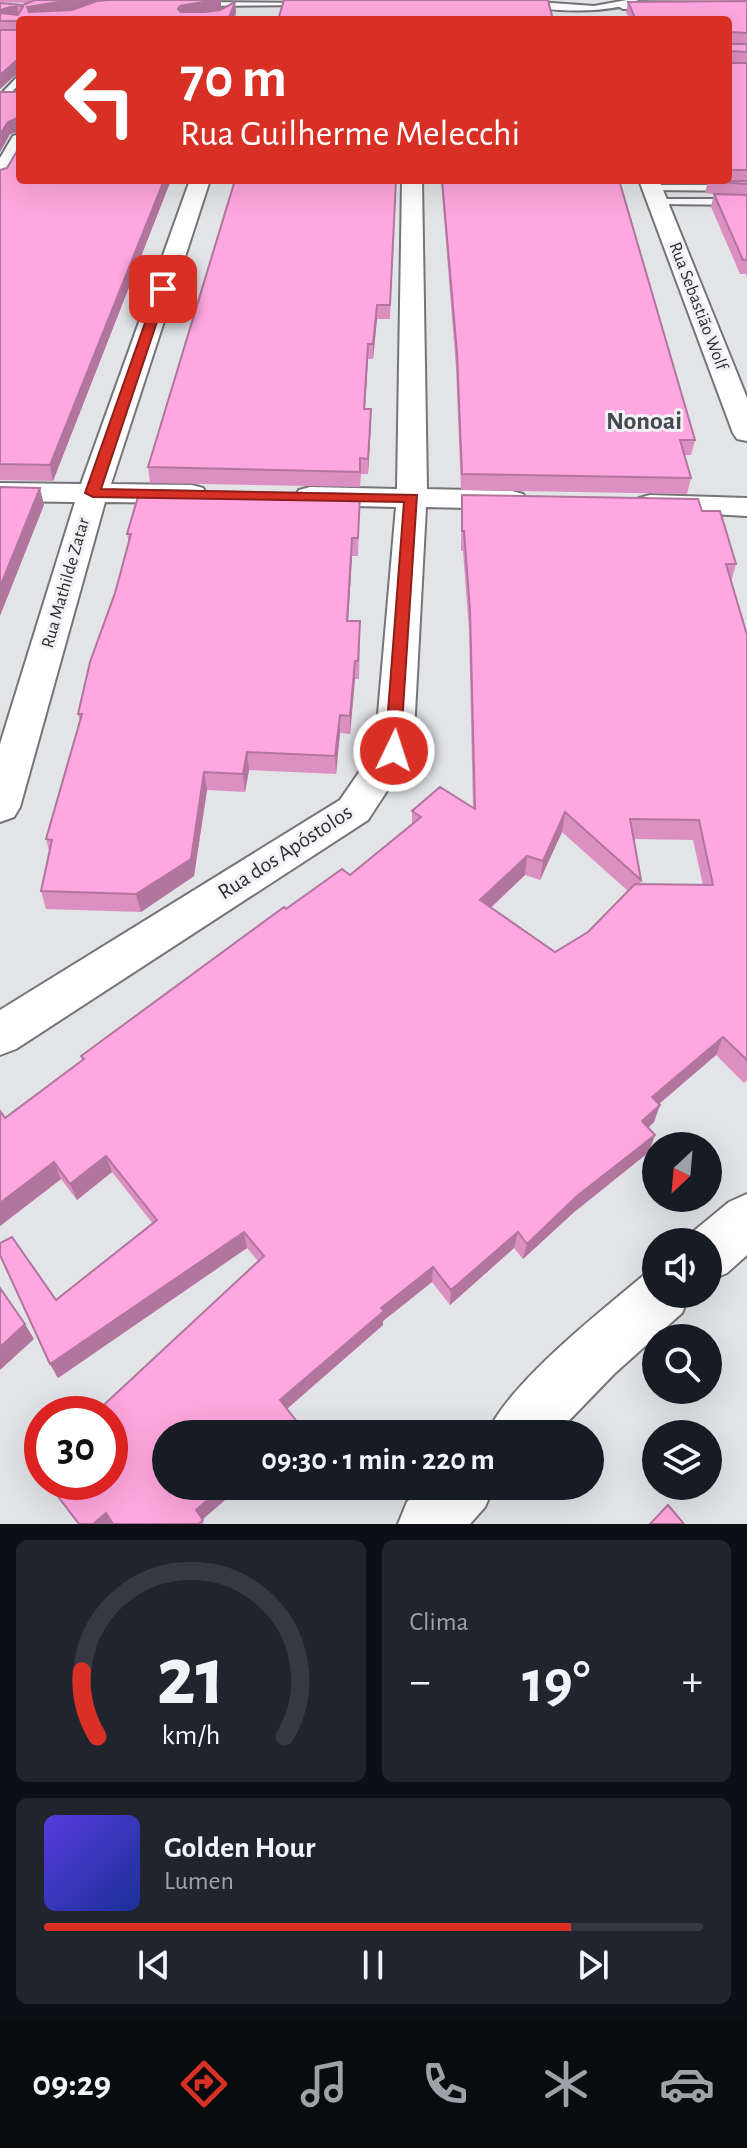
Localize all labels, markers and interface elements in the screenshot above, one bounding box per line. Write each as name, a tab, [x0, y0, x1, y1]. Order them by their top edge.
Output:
icon: left	[48, 48, 152, 152]
text: 70 m	[180, 51, 287, 107]
text: Rua Guilherme Melecchi	[180, 116, 520, 152]
street label: Rua Sebastião Wolf	[665, 240, 731, 374]
pin	[129, 255, 197, 323]
icon: arrive	[141, 267, 185, 311]
district label: Nonoai	[606, 408, 682, 434]
street label: Rua Mathilde Zatar	[39, 516, 93, 650]
position arrow	[352, 709, 436, 793]
street label: Rua dos Apóstolos	[214, 801, 356, 903]
north arrow	[642, 1132, 722, 1212]
map controls	[642, 1132, 722, 1500]
button: sound	[642, 1228, 722, 1308]
button: search	[642, 1324, 722, 1404]
speed limit sign: 30	[24, 1396, 128, 1500]
button: layers	[642, 1420, 722, 1500]
text: 09:30 · 1 min · 220 m	[261, 1445, 495, 1475]
text: Clima	[410, 1609, 469, 1635]
text: 21	[156, 1636, 225, 1720]
text: 19°	[522, 1653, 590, 1713]
text: −	[410, 1660, 431, 1704]
text: +	[682, 1660, 703, 1704]
text: km/h	[161, 1721, 220, 1750]
text: Golden Hour	[164, 1833, 316, 1863]
text: Lumen	[164, 1868, 234, 1894]
icon: previous	[132, 1943, 176, 1987]
icon: pause	[351, 1943, 395, 1987]
icon: next	[571, 1943, 615, 1987]
icon: directions	[176, 2056, 232, 2112]
icon: music	[296, 2056, 352, 2112]
icon: phone	[417, 2056, 473, 2112]
icon: climate	[538, 2056, 594, 2112]
icon: car	[659, 2056, 715, 2112]
text: 09:29	[32, 2066, 111, 2102]

